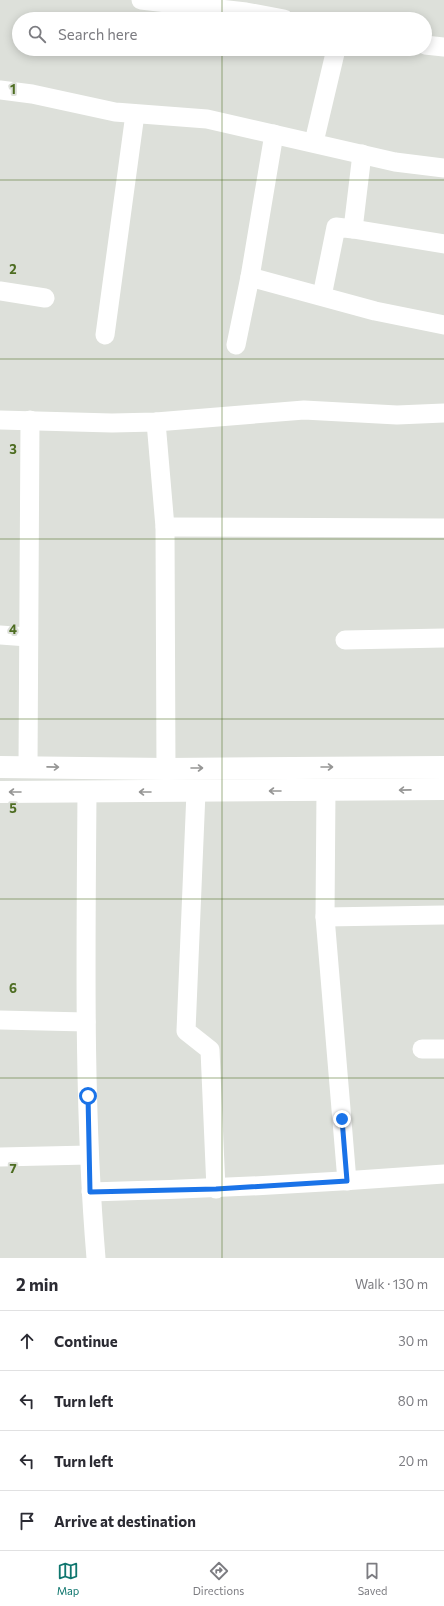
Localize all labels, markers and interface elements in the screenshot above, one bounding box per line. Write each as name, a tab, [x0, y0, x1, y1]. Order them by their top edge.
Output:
search box	[12, 12, 432, 56]
icon: search	[26, 23, 48, 45]
text: Search here	[58, 25, 137, 43]
text: 1	[10, 81, 16, 97]
text: 2	[9, 261, 17, 277]
text: 3	[9, 441, 17, 457]
text: 4	[9, 621, 17, 637]
one-way arrow	[46, 763, 59, 771]
one-way arrow	[320, 763, 333, 771]
one-way arrow	[190, 764, 203, 772]
one-way arrow	[399, 786, 412, 794]
one-way arrow	[269, 787, 282, 795]
one-way arrow	[9, 788, 22, 796]
one-way arrow	[139, 788, 152, 796]
text: 5	[9, 800, 17, 816]
text: 6	[9, 980, 17, 996]
route start	[79, 1087, 97, 1105]
route end	[333, 1110, 351, 1128]
text: 7	[9, 1160, 17, 1176]
text: 2 min	[16, 1274, 58, 1295]
text: Walk · 130 m	[355, 1276, 428, 1292]
icon: ahead	[16, 1330, 38, 1352]
text: Continue	[54, 1332, 118, 1350]
text: 30 m	[398, 1333, 428, 1349]
icon: left	[16, 1390, 38, 1412]
text: Turn left	[54, 1392, 113, 1410]
text: 80 m	[398, 1393, 428, 1409]
icon: left	[16, 1450, 38, 1472]
text: Turn left	[54, 1452, 113, 1470]
text: 20 m	[399, 1453, 428, 1469]
icon: arrive	[16, 1510, 38, 1532]
text: Arrive at destination	[54, 1512, 196, 1530]
tab: Map	[57, 1560, 79, 1597]
tab: Directions	[193, 1560, 244, 1597]
tab: Saved	[358, 1560, 387, 1597]

